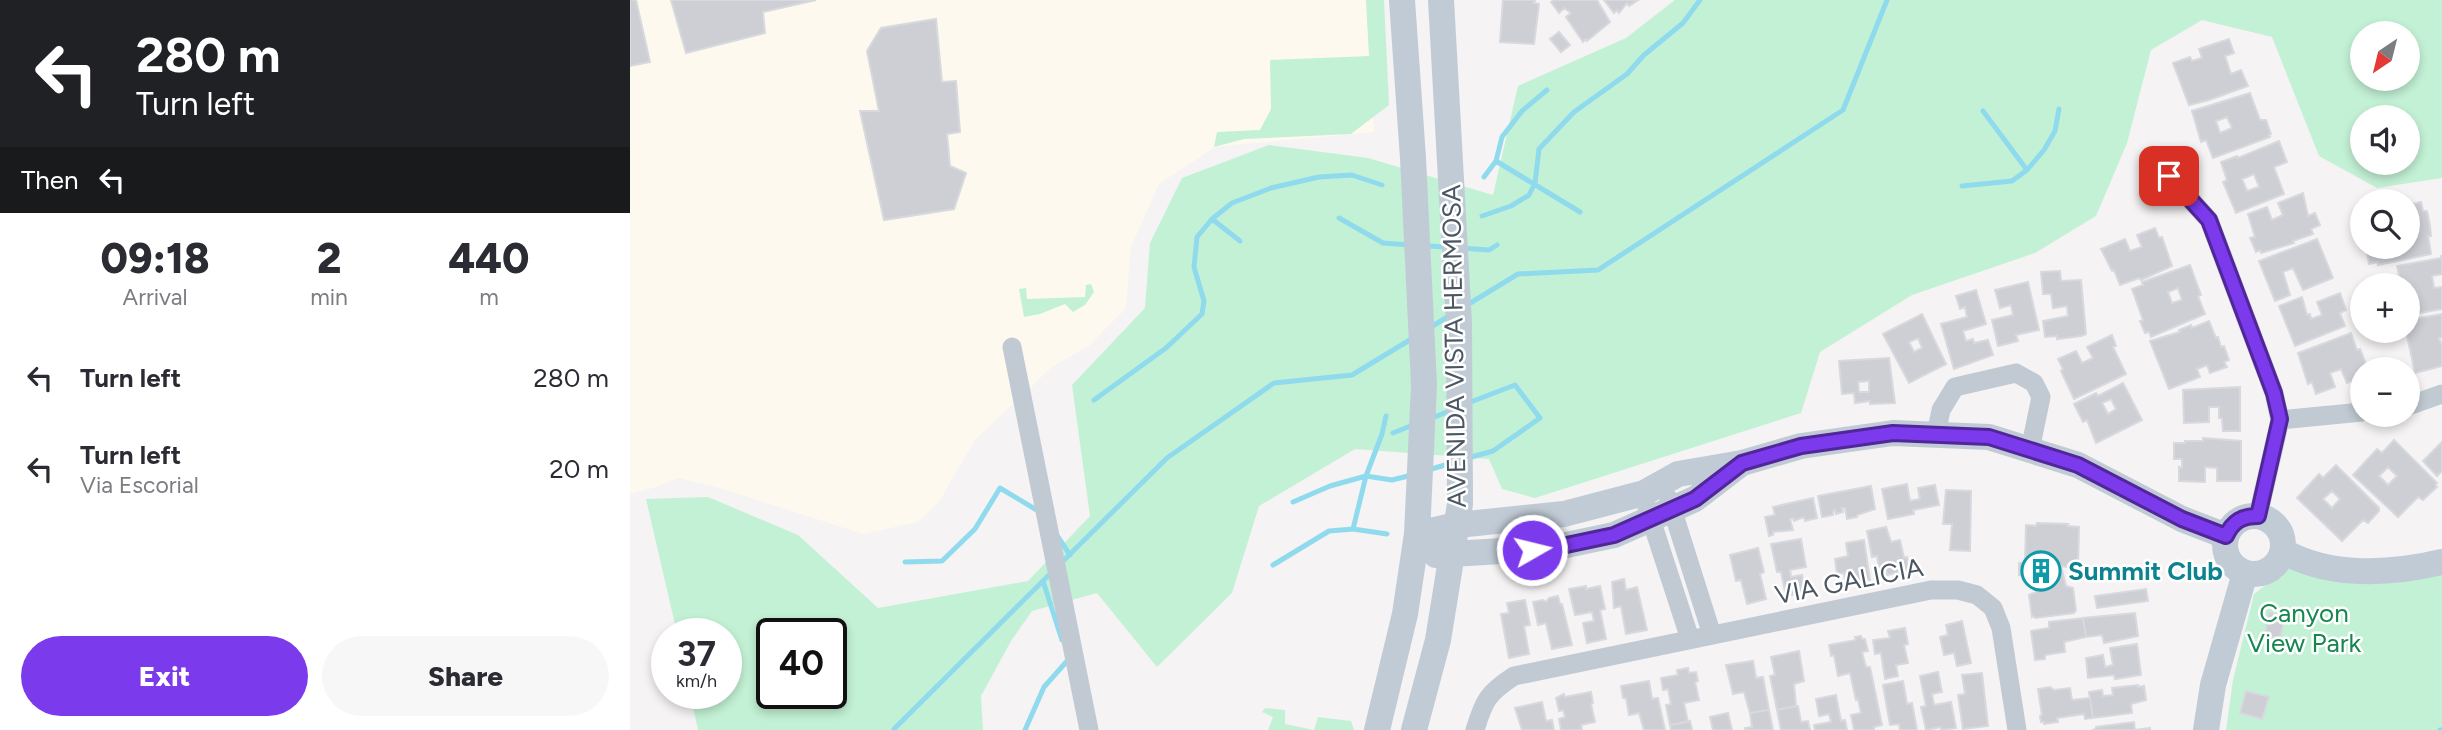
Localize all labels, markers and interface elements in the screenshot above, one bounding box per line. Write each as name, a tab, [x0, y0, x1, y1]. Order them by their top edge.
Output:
north arrow	[2350, 21, 2420, 91]
map controls	[2350, 21, 2420, 427]
text: 280 m	[136, 25, 281, 84]
icon: left	[21, 28, 112, 119]
text: Turn left	[136, 85, 255, 123]
button: sound	[2350, 105, 2420, 175]
pin	[2139, 146, 2199, 206]
icon: arrive	[2150, 157, 2188, 195]
icon: left	[93, 161, 131, 199]
text: Then	[21, 164, 79, 196]
street label: AVENIDA VISTA HERMOSA	[1435, 184, 1473, 508]
button: search	[2350, 189, 2420, 259]
text: 09:18	[101, 233, 210, 284]
text: 2	[317, 233, 341, 284]
text: 440	[448, 233, 529, 284]
button: +	[2350, 273, 2420, 343]
text: Arrival	[123, 283, 188, 311]
text: min	[310, 283, 348, 311]
text: m	[479, 283, 499, 311]
button: −	[2350, 357, 2420, 427]
icon: left	[21, 359, 59, 397]
text: Turn left	[80, 362, 181, 394]
text: 280 m	[533, 362, 609, 394]
text: Turn left	[80, 439, 181, 471]
icon: left	[21, 450, 59, 488]
text: 20 m	[549, 453, 609, 485]
text: Via Escorial	[80, 471, 199, 499]
position arrow	[1495, 513, 1569, 587]
building icon: Summit Club	[2020, 550, 2062, 592]
street label: VIA GALICIA	[1772, 551, 1926, 611]
place label: Summit Club	[2068, 555, 2223, 587]
park label: Canyon View Park	[2247, 597, 2361, 659]
speed limit sign: 40	[756, 618, 847, 709]
text: 37	[677, 633, 716, 675]
button: Exit	[21, 636, 308, 716]
button: Share	[322, 636, 609, 716]
text: km/h	[676, 670, 717, 692]

